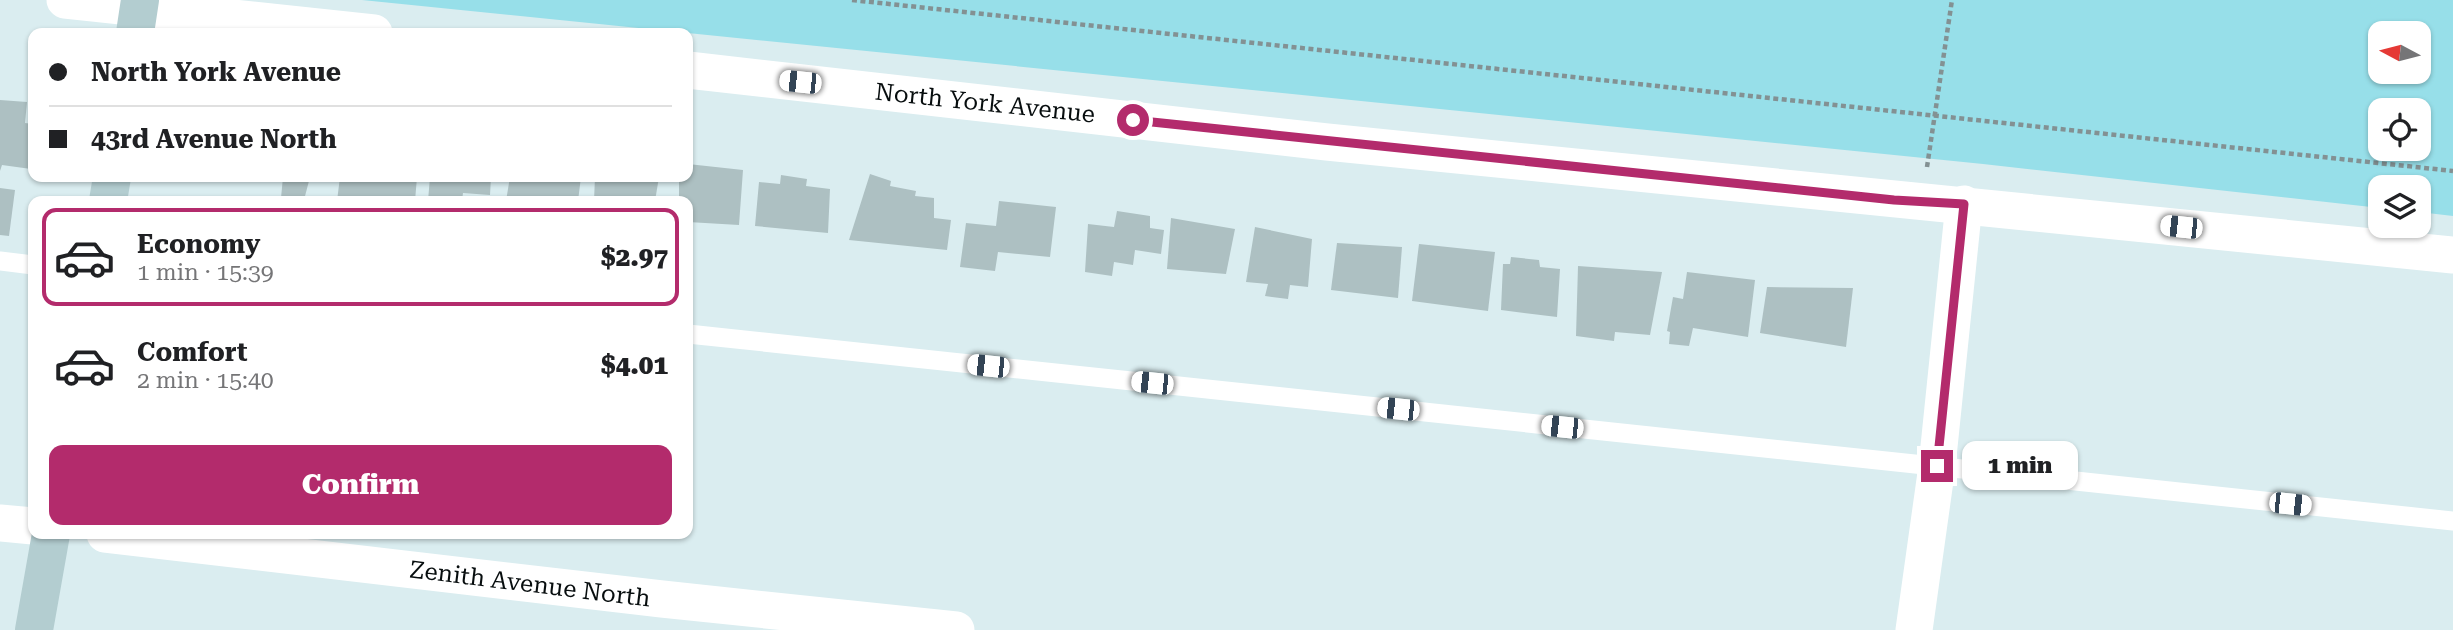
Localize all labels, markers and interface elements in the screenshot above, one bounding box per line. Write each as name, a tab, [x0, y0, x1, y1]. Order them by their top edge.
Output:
north arrow	[2368, 21, 2431, 84]
map controls	[2368, 21, 2431, 238]
text: North York Avenue	[91, 57, 341, 87]
car	[779, 69, 822, 95]
street label: North York Avenue	[874, 78, 1096, 128]
button: locate	[2368, 98, 2431, 161]
route start	[1117, 104, 1149, 136]
text: 43rd Avenue North	[91, 124, 337, 154]
button: layers	[2368, 175, 2431, 238]
car	[2160, 214, 2203, 240]
icon: car	[53, 226, 116, 289]
text: Economy	[137, 229, 260, 259]
text: $2.97	[601, 242, 668, 272]
text: 1 min · 15:39	[137, 259, 274, 286]
icon: car	[53, 334, 116, 397]
text: Comfort	[137, 337, 247, 367]
text: $4.01	[601, 350, 668, 380]
car	[967, 353, 1010, 379]
text: 2 min · 15:40	[137, 367, 274, 394]
car	[1131, 370, 1174, 396]
car	[1377, 396, 1420, 422]
car	[1541, 414, 1584, 440]
callout: 1 min	[1962, 442, 2077, 490]
button: Confirm	[49, 445, 672, 525]
route end	[1921, 450, 1953, 482]
text: 1 min	[1988, 452, 2052, 479]
car	[2269, 491, 2312, 517]
street label: Zenith Avenue North	[408, 555, 652, 613]

